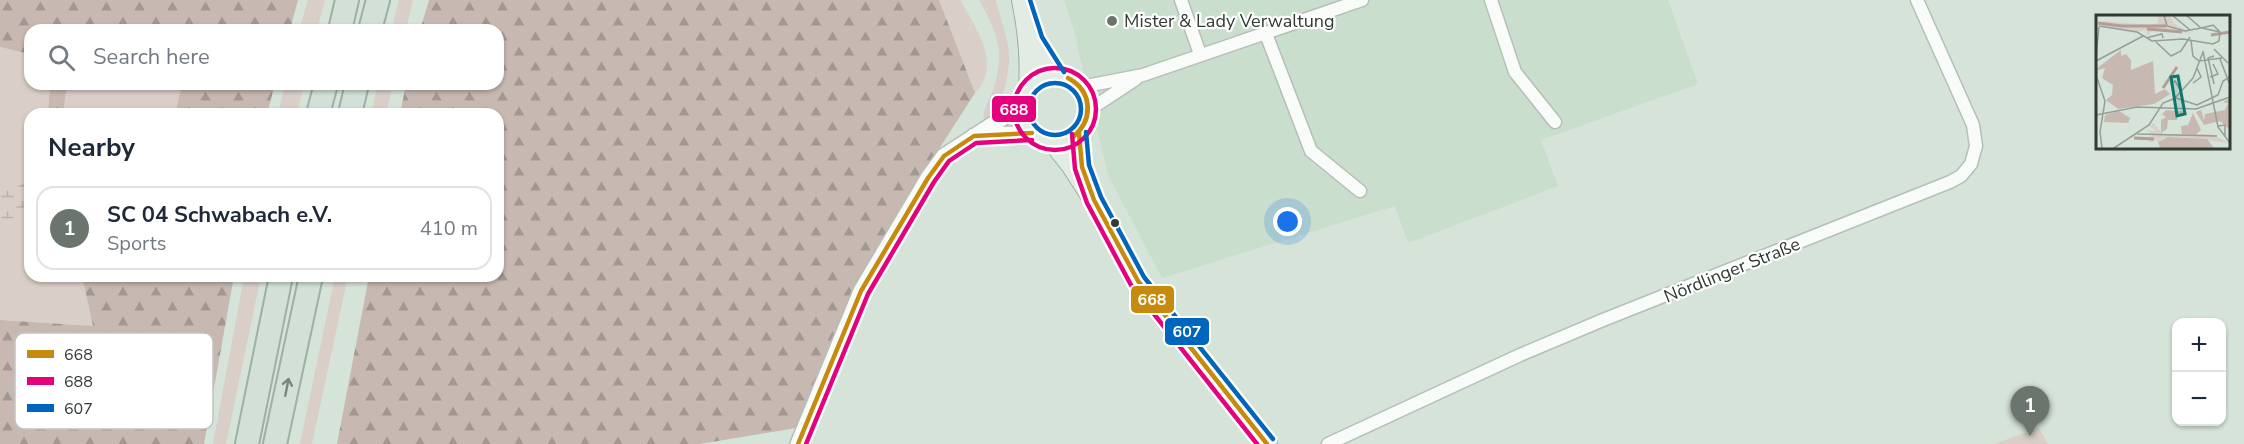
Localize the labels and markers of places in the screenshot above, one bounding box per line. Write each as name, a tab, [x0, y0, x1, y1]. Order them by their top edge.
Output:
place label: Mister & Lady Verwaltung	[1124, 9, 1335, 33]
marker: Mister & Lady Verwaltung	[1105, 14, 1119, 28]
unlabelled marker	[1109, 217, 1121, 229]
pin: 1	[2010, 386, 2050, 436]

